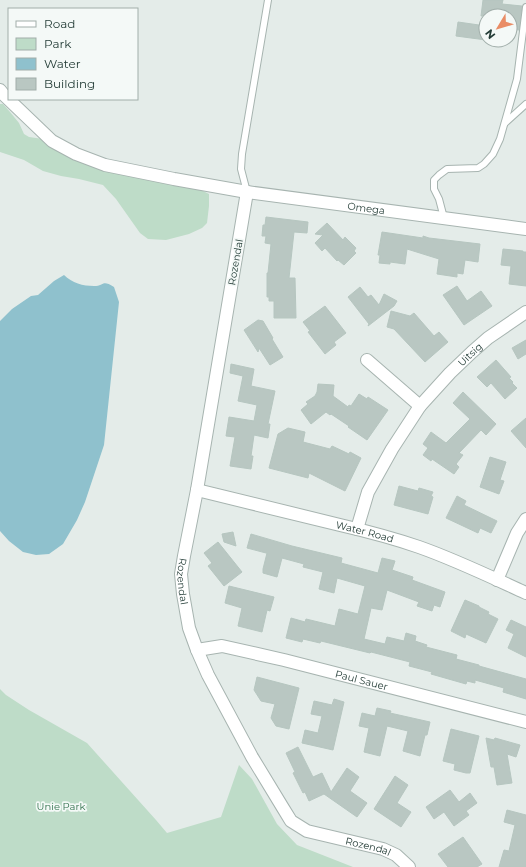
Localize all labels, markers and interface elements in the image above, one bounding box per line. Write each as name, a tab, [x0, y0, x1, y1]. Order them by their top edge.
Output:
legend	[8, 8, 138, 100]
north arrow	[478, 8, 518, 48]
text: Road	[44, 16, 75, 31]
text: N	[482, 26, 498, 42]
text: Park	[44, 36, 72, 51]
text: Water	[44, 56, 81, 71]
text: Building	[44, 76, 95, 91]
street label: Omega	[347, 199, 386, 217]
street label: Rozendal	[225, 238, 246, 286]
street label: Uitsig	[455, 340, 485, 369]
street label: Water Road	[335, 518, 395, 546]
street label: Rozendal	[174, 557, 191, 606]
street label: Paul Sauer	[334, 667, 389, 693]
park label: Unie Park	[37, 800, 85, 813]
street label: Rozendal	[344, 834, 393, 859]

